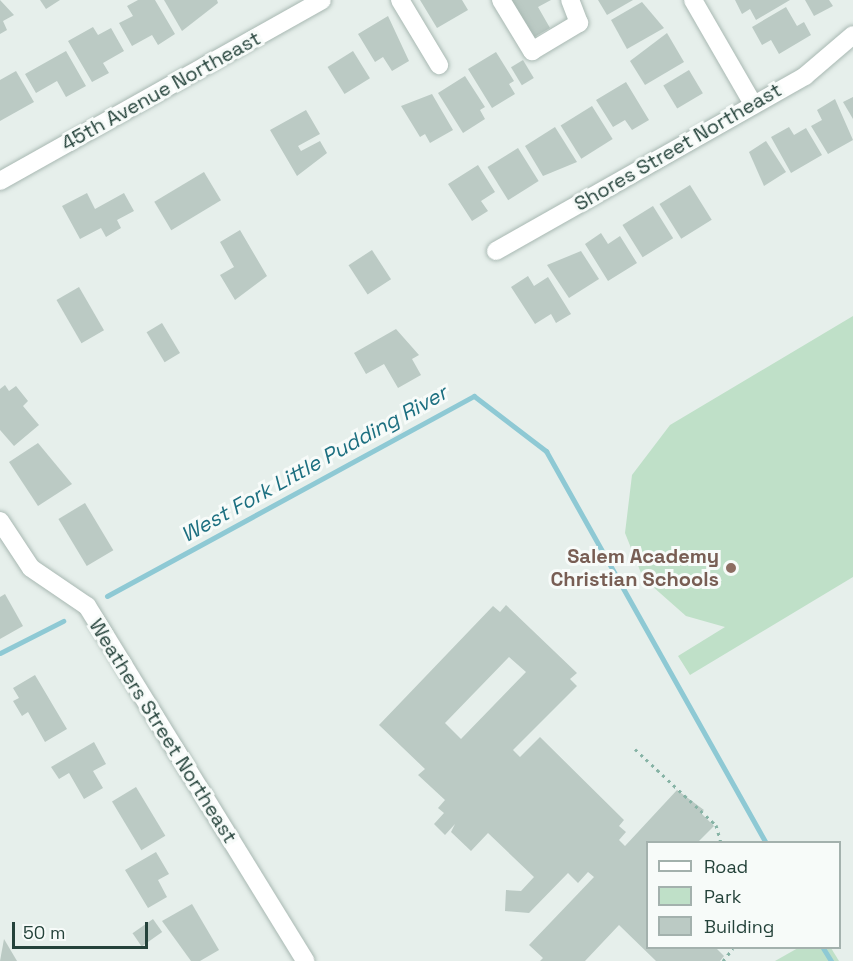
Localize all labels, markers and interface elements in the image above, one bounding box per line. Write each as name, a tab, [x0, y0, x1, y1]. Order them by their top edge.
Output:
street label: 45th Avenue Northeast	[57, 26, 265, 156]
street label: Shores Street Northeast	[570, 78, 786, 216]
water label: West Fork Little Pudding River	[177, 380, 451, 548]
place label: Salem Academy Christian Schools	[550, 544, 719, 591]
marker: Salem Academy Christian Schools	[724, 561, 738, 575]
street label: Weathers Street Northeast	[84, 614, 242, 848]
legend	[646, 841, 841, 949]
text: Road	[704, 855, 748, 878]
text: Park	[704, 885, 741, 908]
scale bar	[15, 910, 152, 948]
text: Building	[704, 915, 774, 938]
text: 50 m	[23, 921, 65, 944]

